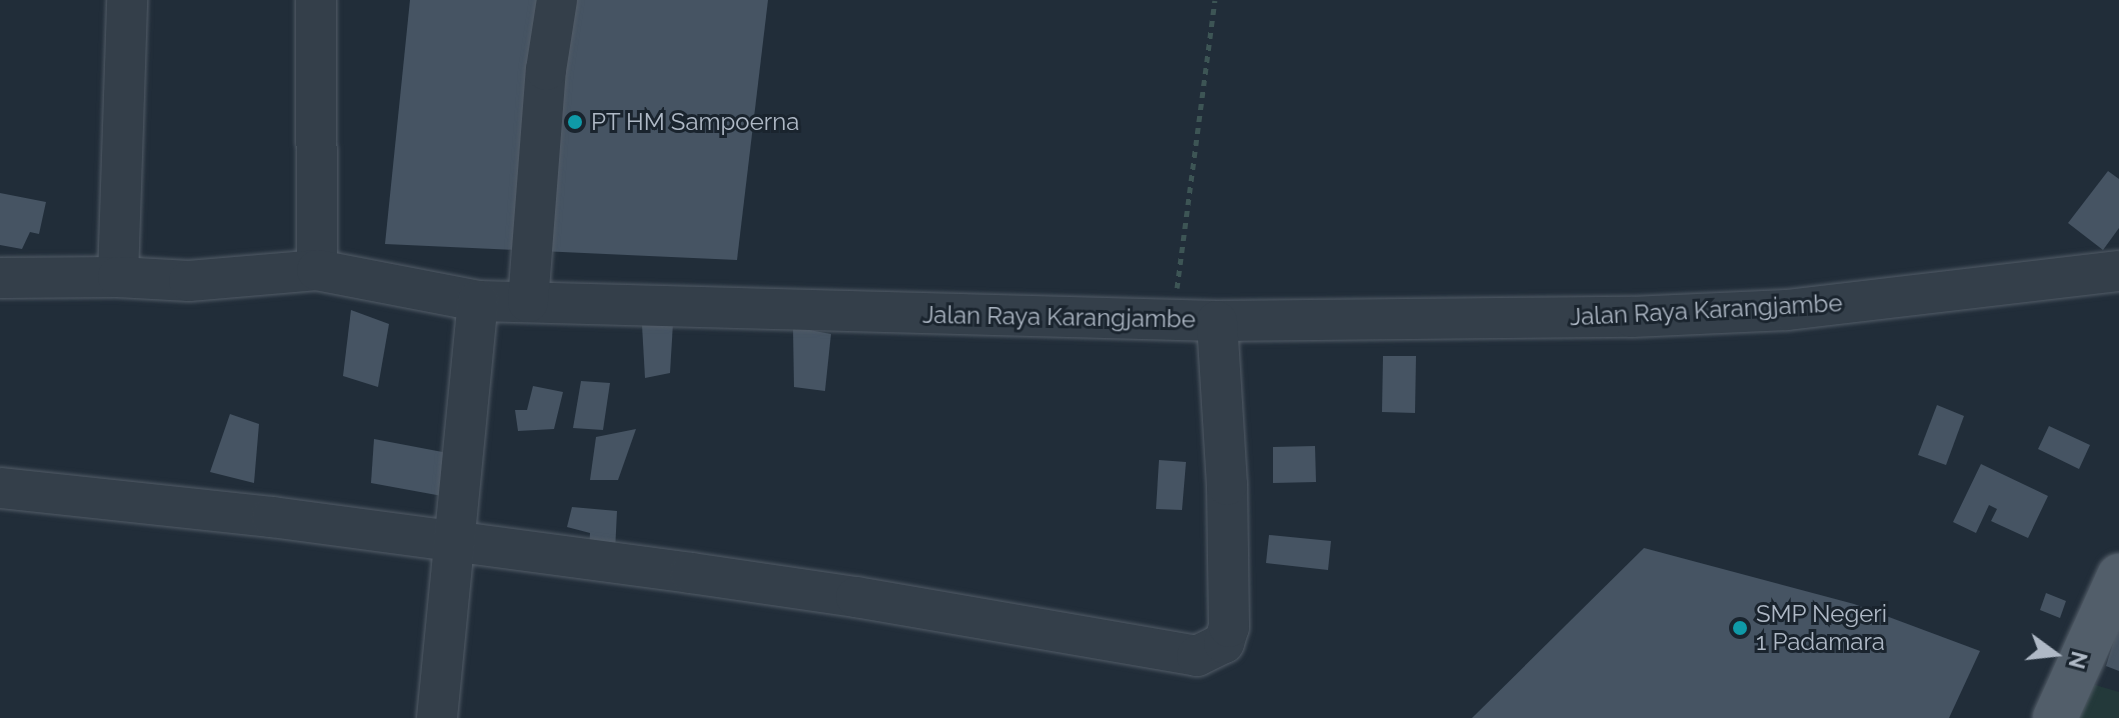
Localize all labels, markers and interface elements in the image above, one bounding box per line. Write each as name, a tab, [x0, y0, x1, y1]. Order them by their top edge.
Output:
place label: PT HM Sampoerna	[591, 108, 800, 136]
marker: PT HM Sampoerna	[566, 113, 584, 131]
street label: Jalan Raya Karangjambe	[1569, 288, 1843, 332]
street label: Jalan Raya Karangjambe	[922, 300, 1196, 334]
place label: SMP Negeri 1 Padamara	[1756, 600, 1888, 656]
north arrow	[2015, 614, 2095, 694]
marker: SMP Negeri 1 Padamara	[1731, 619, 1749, 637]
text: N	[2063, 649, 2093, 672]

